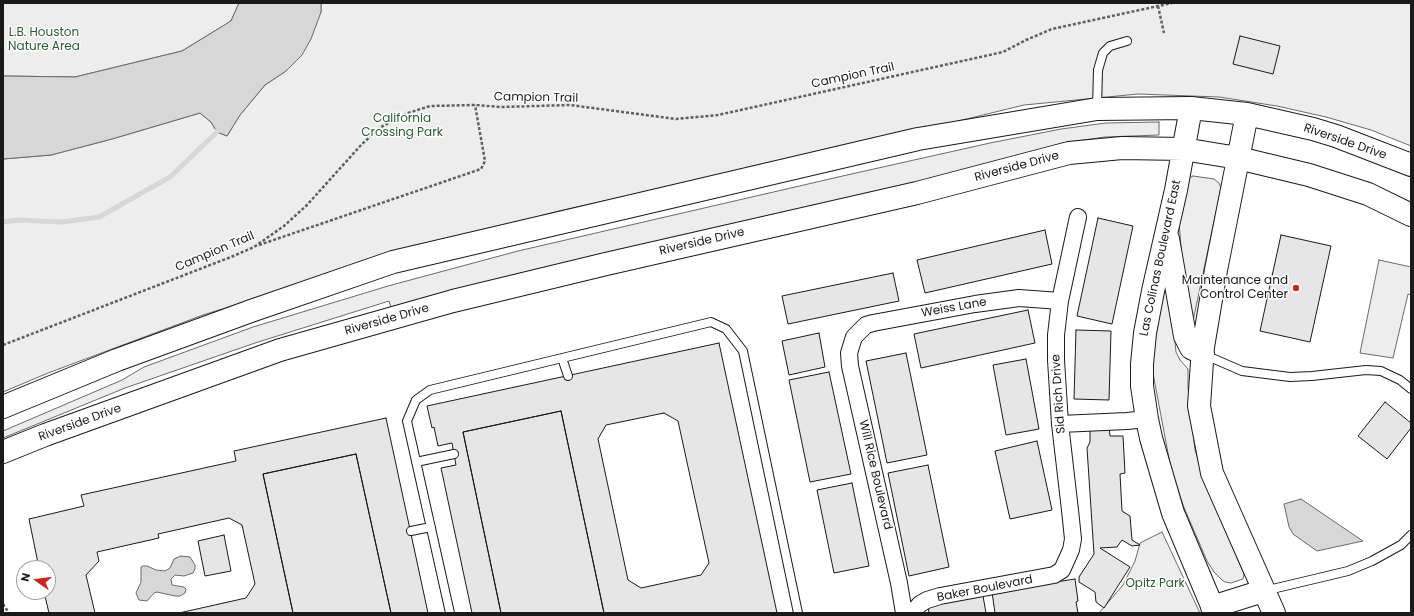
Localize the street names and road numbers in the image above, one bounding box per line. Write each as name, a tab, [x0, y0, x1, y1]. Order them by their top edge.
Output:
street label: Campion Trail	[810, 60, 896, 92]
street label: Campion Trail	[494, 90, 578, 106]
street label: Riverside Drive	[1302, 121, 1388, 163]
street label: Riverside Drive	[973, 149, 1061, 185]
street label: Las Colinas Boulevard East	[1137, 178, 1185, 338]
street label: Riverside Drive	[658, 225, 746, 259]
street label: Campion Trail	[173, 229, 257, 275]
street label: Weiss Lane	[920, 295, 988, 321]
street label: Riverside Drive	[343, 301, 431, 339]
street label: Sid Rich Drive	[1049, 354, 1069, 434]
street label: Riverside Drive	[37, 401, 123, 445]
street label: Will Rice Boulevard	[855, 419, 895, 531]
street label: Baker Boulevard	[936, 573, 1034, 605]

